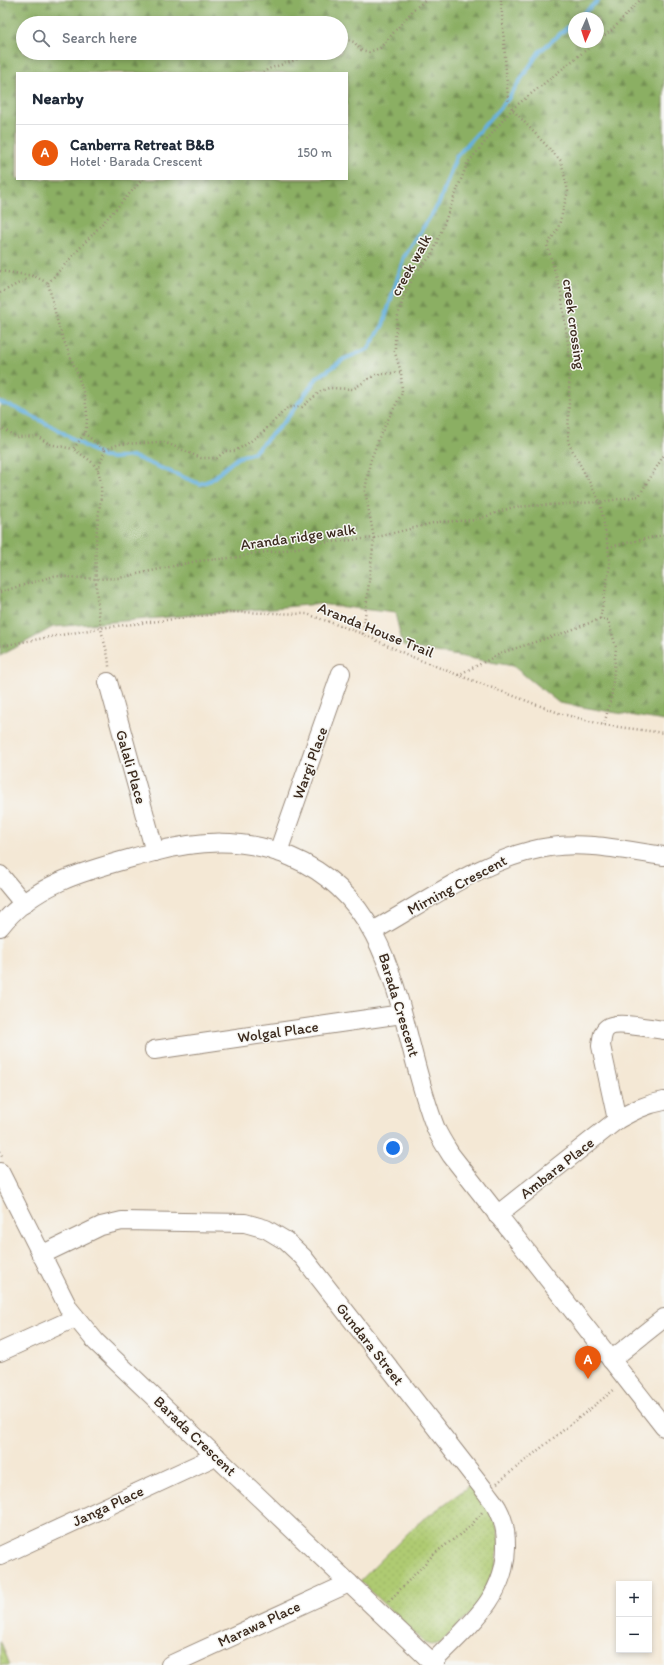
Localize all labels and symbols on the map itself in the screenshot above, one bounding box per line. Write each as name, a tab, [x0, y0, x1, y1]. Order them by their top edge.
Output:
north arrow	[568, 12, 604, 48]
street label: creek walk	[387, 231, 435, 299]
street label: creek crossing	[559, 278, 589, 371]
street label: Aranda ridge walk	[239, 520, 357, 554]
street label: Aranda House Trail	[315, 598, 437, 662]
street label: Wargi Place	[289, 724, 331, 802]
street label: Galali Place	[112, 728, 150, 806]
street label: Mirning Crescent	[404, 851, 510, 919]
street label: Barada Crescent	[375, 951, 423, 1059]
street label: Wolgal Place	[236, 1017, 320, 1047]
street label: Ambara Place	[516, 1133, 598, 1203]
your location	[383, 1138, 403, 1158]
street label: Gundara Street	[332, 1299, 408, 1389]
pin: A	[575, 1346, 601, 1379]
street label: Barada Crescent	[150, 1392, 240, 1480]
street label: Janga Place	[70, 1482, 146, 1530]
street label: Marawa Place	[215, 1597, 303, 1651]

